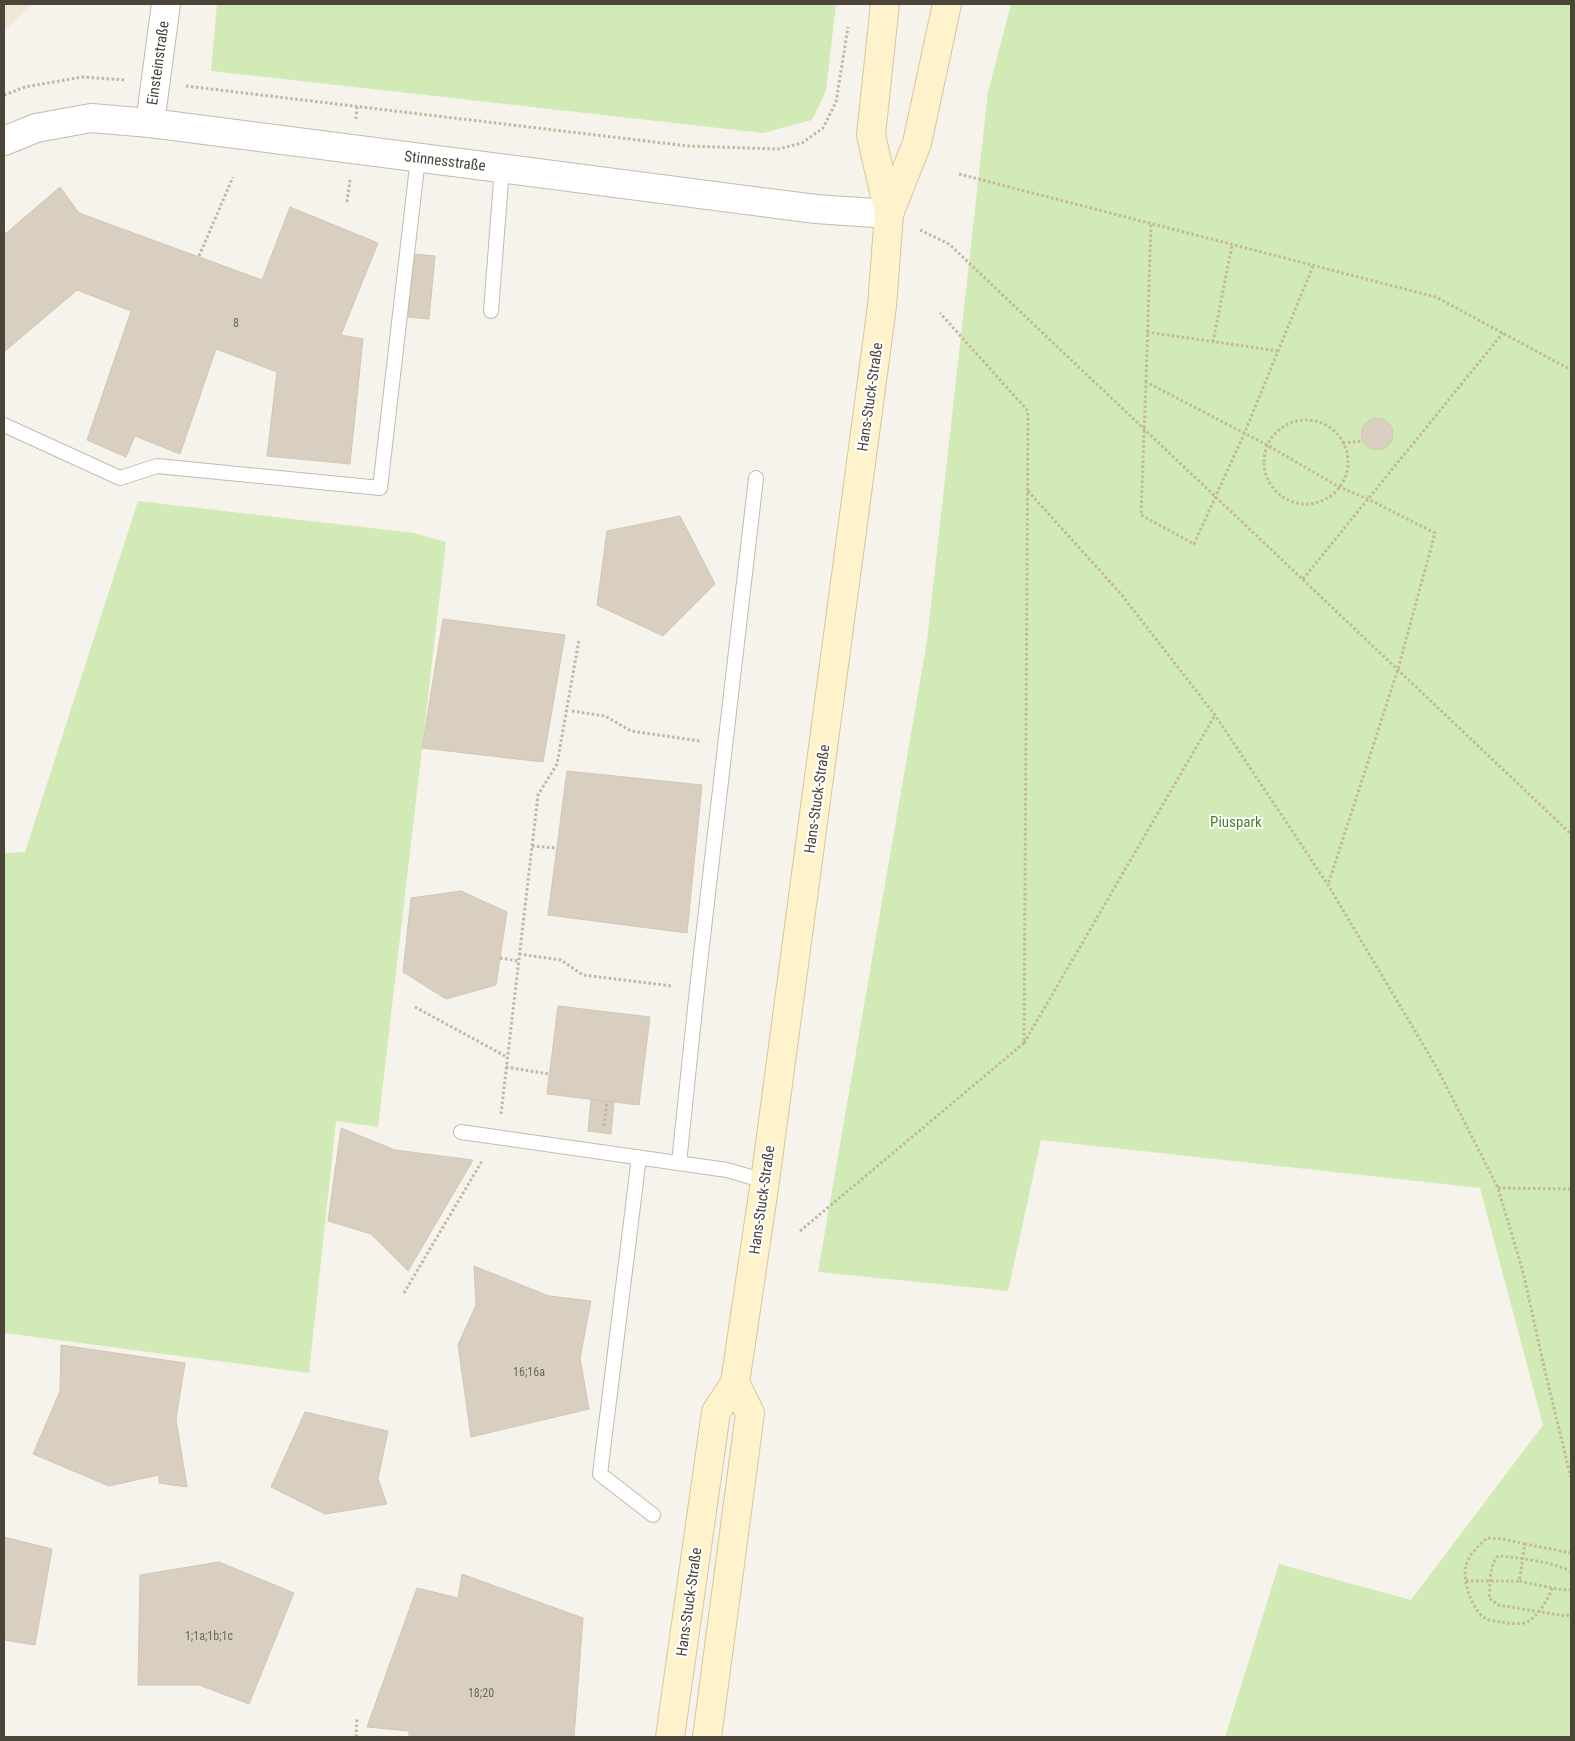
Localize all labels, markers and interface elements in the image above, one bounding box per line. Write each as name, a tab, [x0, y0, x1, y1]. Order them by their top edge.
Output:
street label: Einsteinstraße	[143, 20, 173, 106]
street label: Stinnesstraße	[403, 147, 487, 175]
house number: 8	[233, 316, 239, 330]
street label: Hans-Stuck-Straße	[853, 341, 887, 453]
street label: Hans-Stuck-Straße	[800, 743, 834, 855]
park label: Piuspark	[1210, 813, 1262, 831]
street label: Hans-Stuck-Straße	[745, 1144, 779, 1256]
house number: 16;16a	[513, 1365, 545, 1379]
street label: Hans-Stuck-Straße	[672, 1546, 706, 1658]
house number: 1;1a;1b;1c	[185, 1629, 234, 1643]
house number: 18;20	[468, 1686, 494, 1700]

